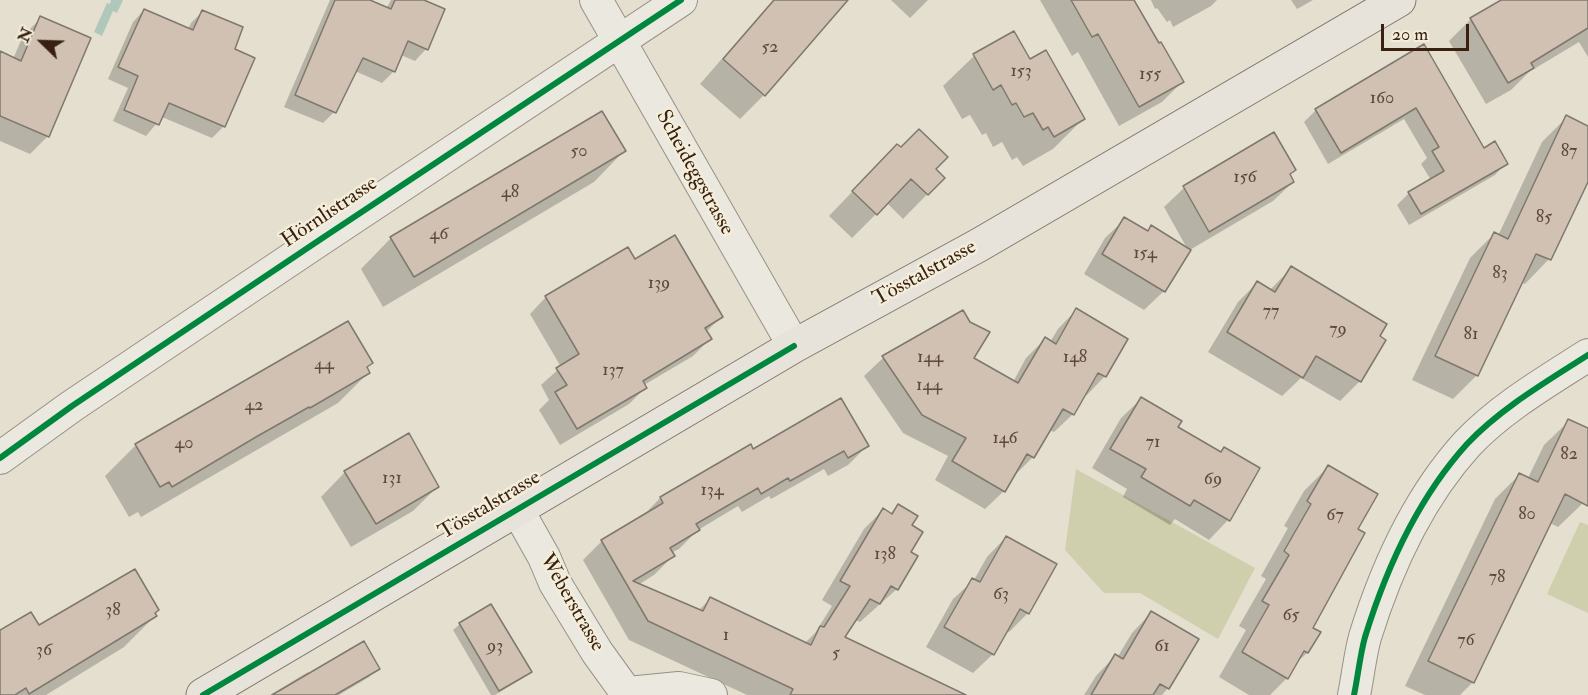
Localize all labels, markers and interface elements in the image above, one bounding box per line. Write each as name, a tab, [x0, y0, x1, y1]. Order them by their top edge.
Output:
north arrow	[12, 12, 72, 72]
scale bar	[1384, 12, 1472, 50]
text: 20 m	[1392, 23, 1428, 46]
text: N	[13, 24, 37, 45]
house number: 52	[762, 37, 778, 59]
house number: 153	[1010, 61, 1032, 83]
house number: 155	[1139, 64, 1161, 86]
house number: 160	[1370, 88, 1394, 110]
street label: Scheideggstrasse	[649, 106, 739, 240]
house number: 50	[571, 141, 587, 163]
house number: 87	[1561, 141, 1577, 163]
house number: 156	[1233, 167, 1257, 189]
street label: Hörnlistrasse	[277, 172, 383, 254]
house number: 48	[501, 182, 519, 204]
house number: 85	[1536, 207, 1552, 229]
house number: 46	[430, 224, 448, 246]
street label: Tösstalstrasse	[869, 235, 981, 313]
house number: 154	[1133, 243, 1157, 265]
house number: 83	[1492, 263, 1508, 285]
house number: 139	[648, 273, 670, 295]
house number: 77	[1263, 301, 1279, 323]
house number: 79	[1329, 319, 1347, 341]
house number: 81	[1464, 324, 1478, 346]
house number: 144	[917, 347, 943, 369]
house number: 148	[1063, 347, 1087, 369]
house number: 44	[314, 354, 334, 376]
house number: 137	[602, 360, 624, 382]
house number: 144	[916, 375, 942, 397]
house number: 42	[245, 395, 263, 417]
house number: 146	[992, 428, 1018, 450]
house number: 71	[1146, 432, 1160, 454]
house number: 40	[175, 433, 193, 455]
house number: 82	[1560, 444, 1578, 466]
street label: Tösstalstrasse	[435, 466, 545, 546]
house number: 131	[382, 468, 402, 490]
house number: 69	[1204, 469, 1222, 491]
house number: 134	[701, 480, 723, 502]
house number: 80	[1518, 504, 1536, 526]
house number: 67	[1326, 505, 1344, 527]
house number: 138	[874, 544, 896, 566]
street label: Weberstrasse	[533, 550, 609, 656]
house number: 78	[1489, 567, 1505, 589]
house number: 63	[993, 584, 1009, 606]
house number: 38	[105, 600, 121, 622]
house number: 65	[1283, 605, 1299, 627]
house number: 1	[723, 625, 729, 647]
house number: 76	[1457, 630, 1475, 652]
house number: 93	[487, 636, 503, 658]
house number: 61	[1154, 636, 1170, 658]
house number: 36	[36, 640, 52, 662]
house number: 5	[832, 643, 840, 665]

